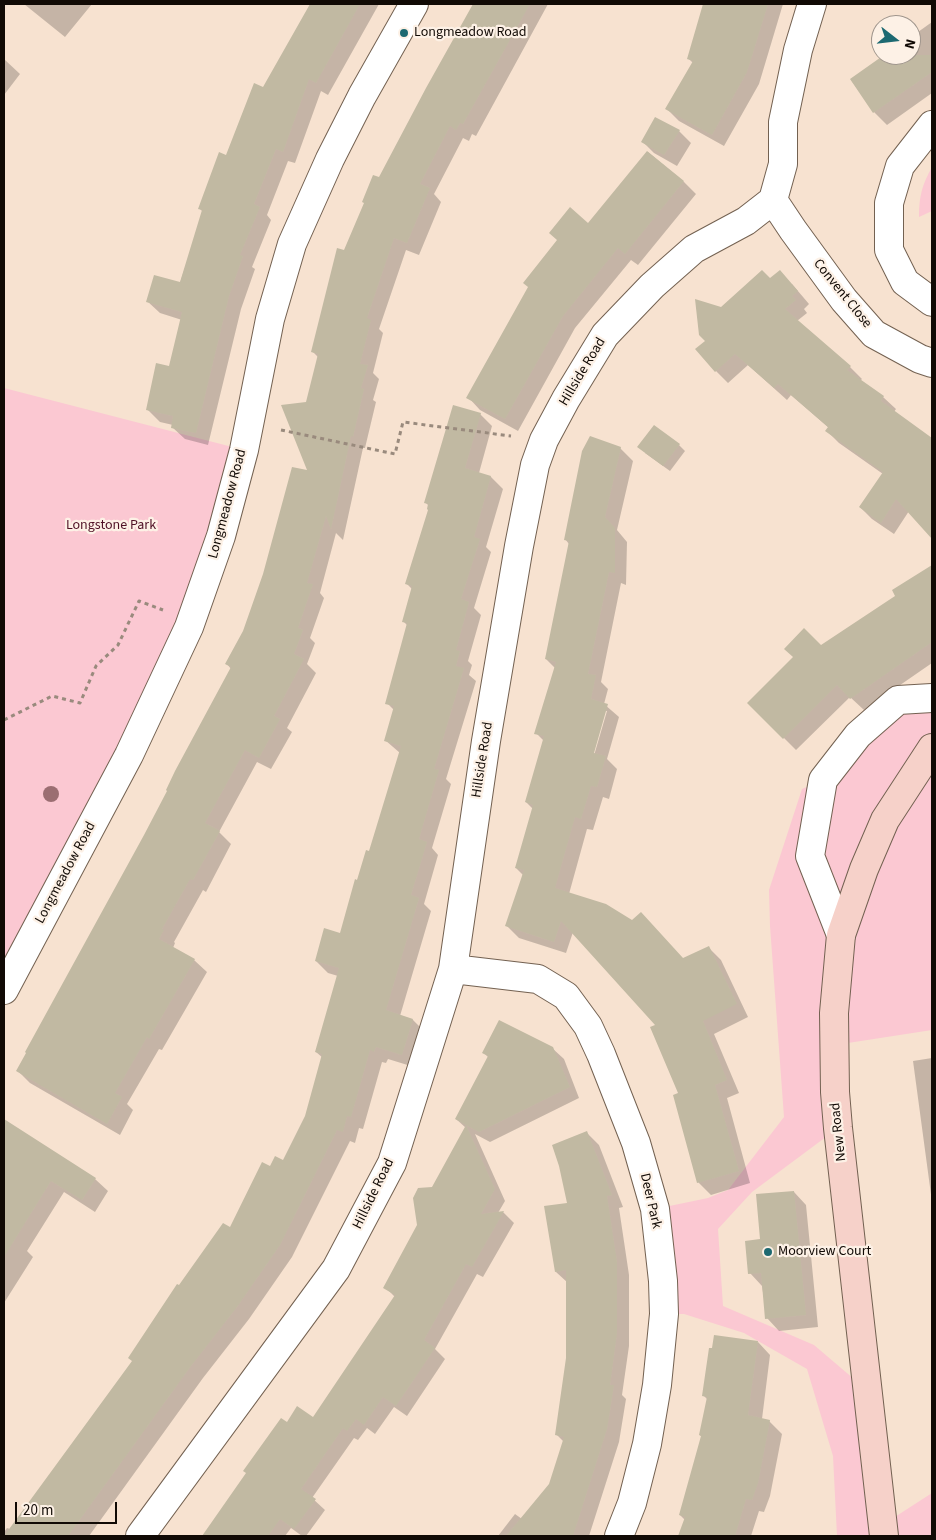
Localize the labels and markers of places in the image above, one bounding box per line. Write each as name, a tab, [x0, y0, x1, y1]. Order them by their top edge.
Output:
place label: Longmeadow Road	[414, 25, 527, 41]
marker: Longmeadow Road	[398, 27, 410, 39]
place label: Moorview Court	[778, 1244, 871, 1260]
marker: Moorview Court	[762, 1246, 774, 1258]

